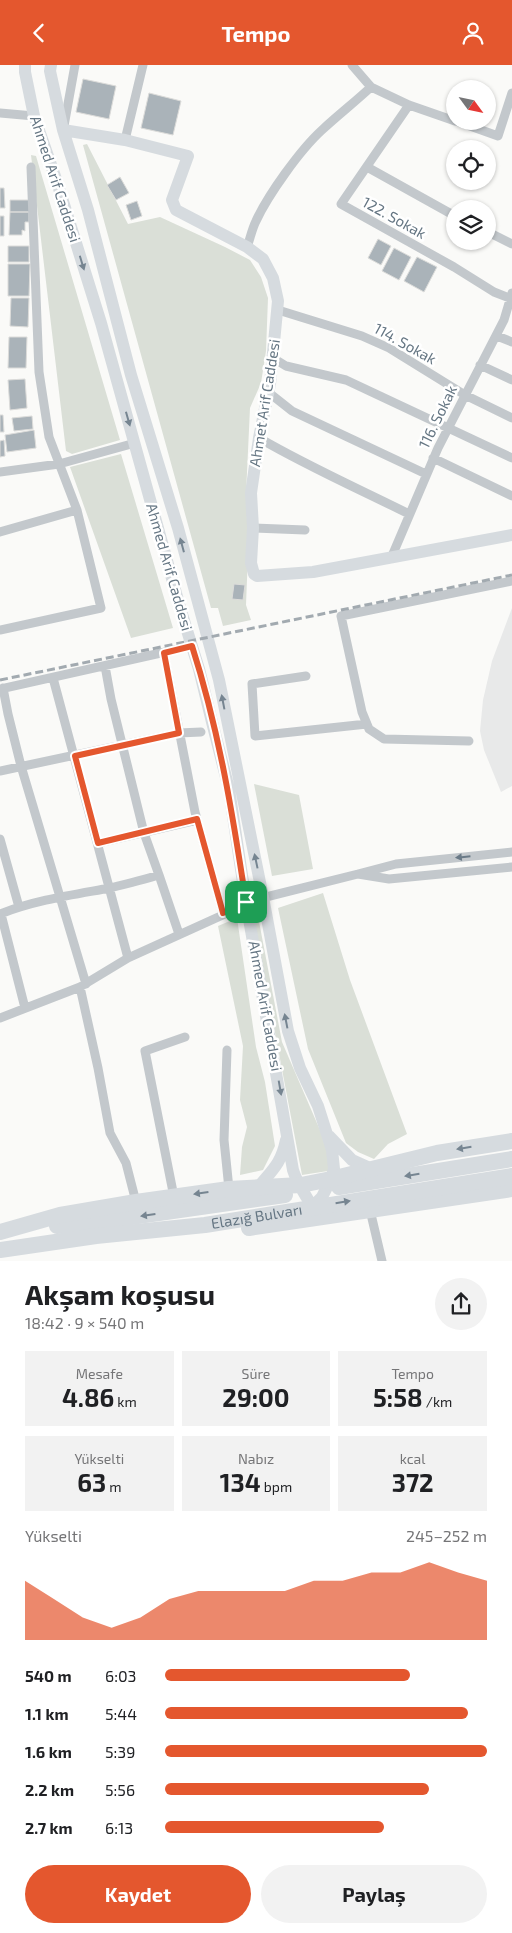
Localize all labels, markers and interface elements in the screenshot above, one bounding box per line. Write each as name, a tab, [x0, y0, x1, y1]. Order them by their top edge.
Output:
icon: back	[25, 19, 53, 47]
icon: person	[459, 19, 487, 47]
text: Tempo	[221, 20, 291, 46]
north arrow	[446, 80, 496, 130]
map controls	[446, 80, 496, 250]
street label: Ahmed Arif Caddesi	[27, 113, 85, 244]
button: locate	[446, 140, 496, 190]
street label: 122. Sokak	[359, 192, 430, 242]
button: layers	[446, 200, 496, 250]
one-way arrow	[79, 255, 86, 270]
street label: 114. Sokak	[371, 319, 440, 368]
street label: Ahmet Arif Caddesi	[245, 338, 283, 468]
street label: 116. Sokak	[414, 382, 460, 451]
one-way arrow	[124, 411, 132, 426]
street label: Ahmed Arif Caddesi	[143, 501, 197, 633]
one-way arrow	[178, 537, 186, 552]
one-way arrow	[219, 694, 227, 710]
one-way arrow	[251, 853, 259, 869]
one-way arrow	[455, 853, 471, 861]
pin	[225, 881, 267, 923]
icon: arrive	[232, 888, 260, 916]
street label: Ahmed Arif Caddesi	[246, 939, 286, 1072]
one-way arrow	[282, 1012, 290, 1028]
one-way arrow	[276, 1080, 284, 1096]
one-way arrow	[455, 1145, 471, 1153]
one-way arrow	[404, 1172, 420, 1180]
one-way arrow	[193, 1189, 209, 1197]
one-way arrow	[335, 1198, 351, 1206]
street label: Elazığ Bulvarı	[210, 1200, 304, 1232]
one-way arrow	[139, 1211, 155, 1219]
text: Akşam koşusu	[25, 1277, 215, 1311]
button: share	[435, 1278, 487, 1330]
text: 18:42 · 9 × 540 m	[25, 1313, 144, 1332]
text: Mesafe	[76, 1365, 123, 1382]
text: Süre	[242, 1365, 270, 1382]
text: Tempo	[391, 1365, 434, 1382]
text: 4.86	[62, 1382, 114, 1412]
text: 29:00	[222, 1382, 290, 1412]
text: 5:58	[373, 1382, 423, 1412]
text: km	[114, 1393, 137, 1410]
text: /km	[423, 1393, 452, 1410]
text: Yükselti	[74, 1450, 124, 1467]
text: Nabız	[238, 1450, 274, 1467]
text: kcal	[400, 1450, 425, 1467]
text: 63	[77, 1467, 106, 1497]
text: 134	[220, 1467, 261, 1497]
text: 372	[392, 1467, 434, 1497]
text: m	[106, 1478, 121, 1495]
text: bpm	[261, 1478, 292, 1495]
text: Yükselti	[25, 1526, 82, 1545]
text: 245–252 m	[406, 1526, 487, 1545]
text: 540 m	[25, 1666, 72, 1685]
text: 6:03	[105, 1666, 136, 1685]
text: 1.1 km	[25, 1704, 69, 1723]
text: 5:44	[105, 1704, 137, 1723]
text: 1.6 km	[25, 1742, 72, 1761]
text: 5:39	[105, 1742, 135, 1761]
text: 2.2 km	[25, 1780, 74, 1799]
text: 5:56	[105, 1780, 135, 1799]
text: 2.7 km	[25, 1818, 73, 1837]
text: 6:13	[105, 1818, 133, 1837]
button: Kaydet	[25, 1865, 251, 1923]
button: Paylaş	[261, 1865, 487, 1923]

